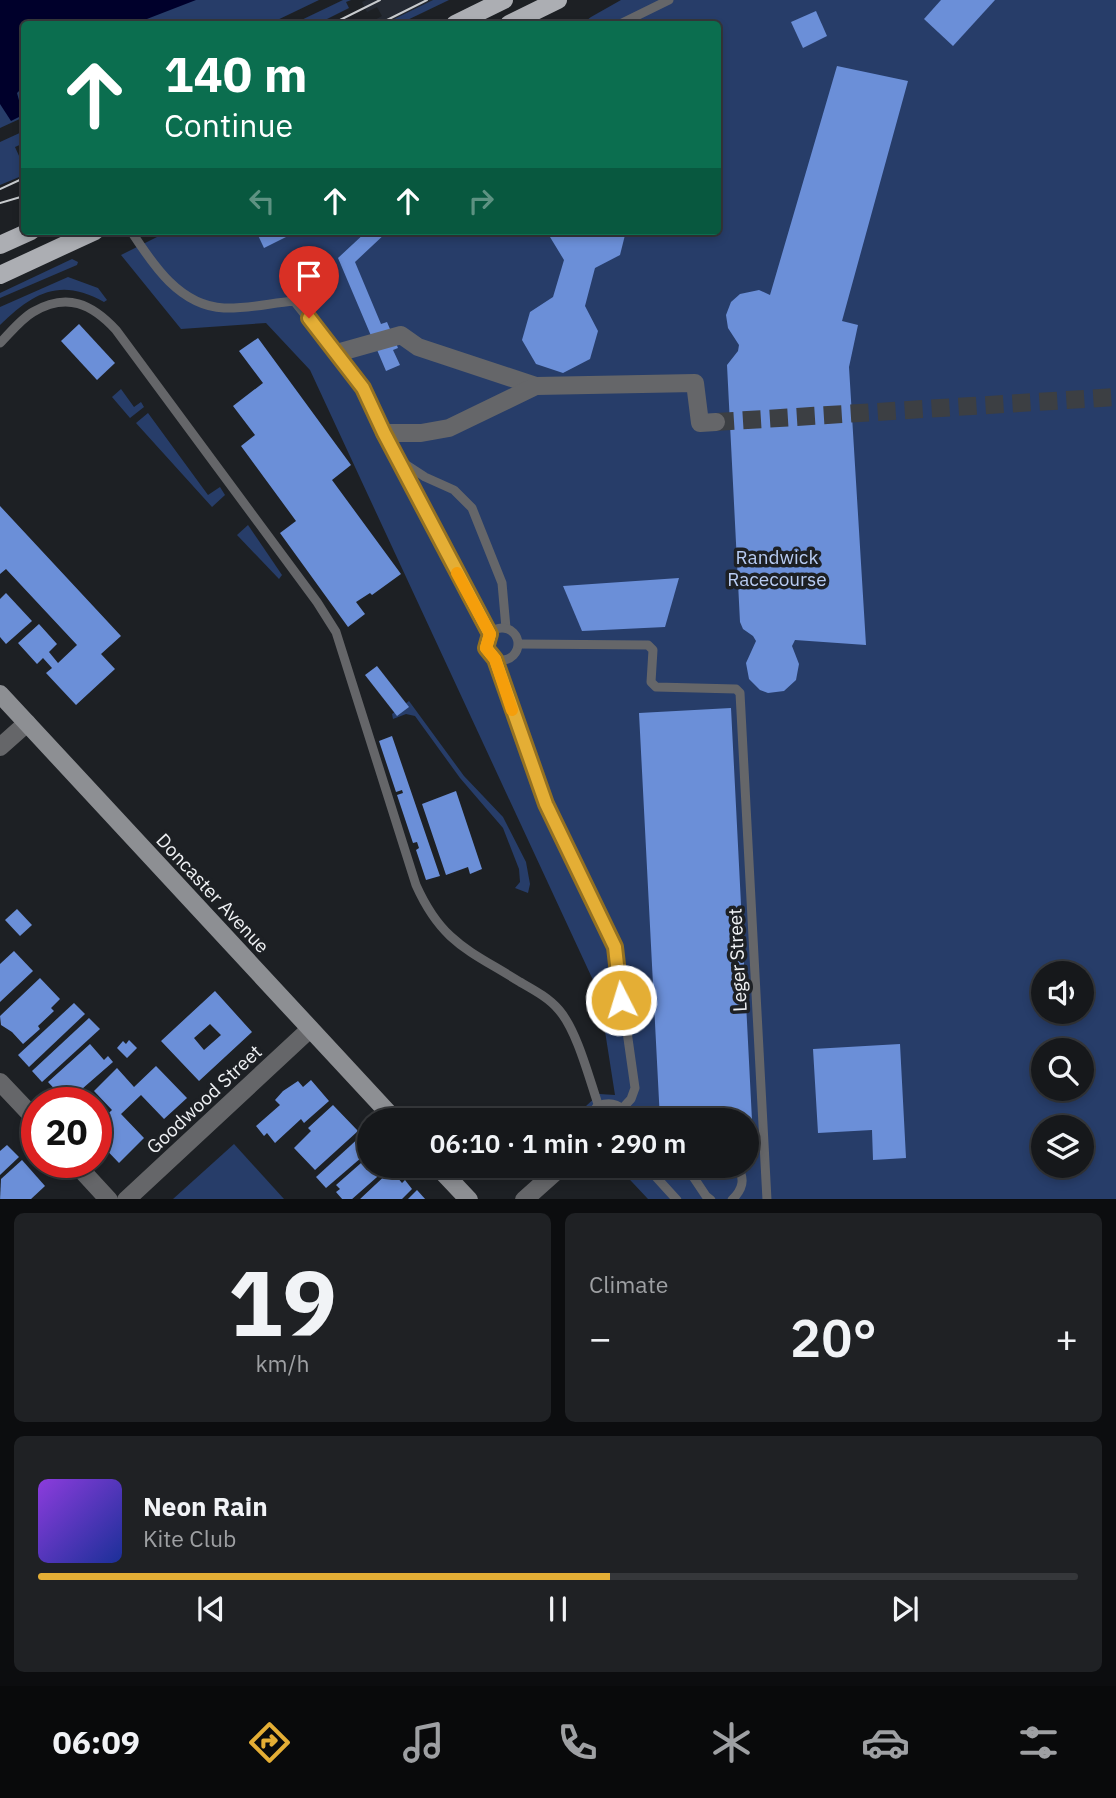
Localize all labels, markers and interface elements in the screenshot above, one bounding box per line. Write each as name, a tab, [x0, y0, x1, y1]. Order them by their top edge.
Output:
text: 140 m	[164, 42, 308, 105]
icon: ahead	[49, 49, 140, 140]
text: Continue	[164, 104, 293, 146]
icon: left	[243, 182, 281, 220]
icon: ahead	[316, 182, 354, 220]
icon: ahead	[389, 182, 427, 220]
icon: right	[462, 182, 500, 220]
pin	[279, 246, 339, 318]
icon: arrive	[290, 257, 328, 295]
park label: Randwick Racecourse	[727, 545, 827, 591]
street label: Doncaster Avenue	[151, 828, 275, 958]
street label: Leger Street	[722, 908, 752, 1012]
map controls	[1031, 961, 1094, 1178]
button: sound	[1031, 961, 1094, 1024]
position arrow	[584, 963, 658, 1037]
button: search	[1031, 1038, 1094, 1101]
street label: Goodwood Street	[141, 1039, 267, 1159]
speed limit sign: 20	[21, 1087, 112, 1178]
button: layers	[1031, 1115, 1094, 1178]
text: 06:10 · 1 min · 290 m	[430, 1126, 686, 1160]
text: 19	[228, 1243, 337, 1361]
text: Climate	[589, 1269, 668, 1299]
text: 20°	[790, 1304, 877, 1371]
text: −	[589, 1313, 612, 1362]
text: +	[1055, 1313, 1078, 1362]
text: km/h	[255, 1348, 310, 1378]
text: Neon Rain	[143, 1489, 268, 1523]
text: Kite Club	[143, 1523, 236, 1553]
icon: previous	[192, 1590, 230, 1628]
icon: pause	[539, 1590, 577, 1628]
icon: next	[886, 1590, 924, 1628]
icon: directions	[245, 1718, 294, 1767]
icon: music	[399, 1718, 448, 1767]
icon: phone	[553, 1718, 602, 1767]
icon: climate	[707, 1718, 756, 1767]
icon: car	[861, 1718, 910, 1767]
icon: filters	[1014, 1718, 1063, 1767]
text: 06:09	[52, 1721, 140, 1763]

